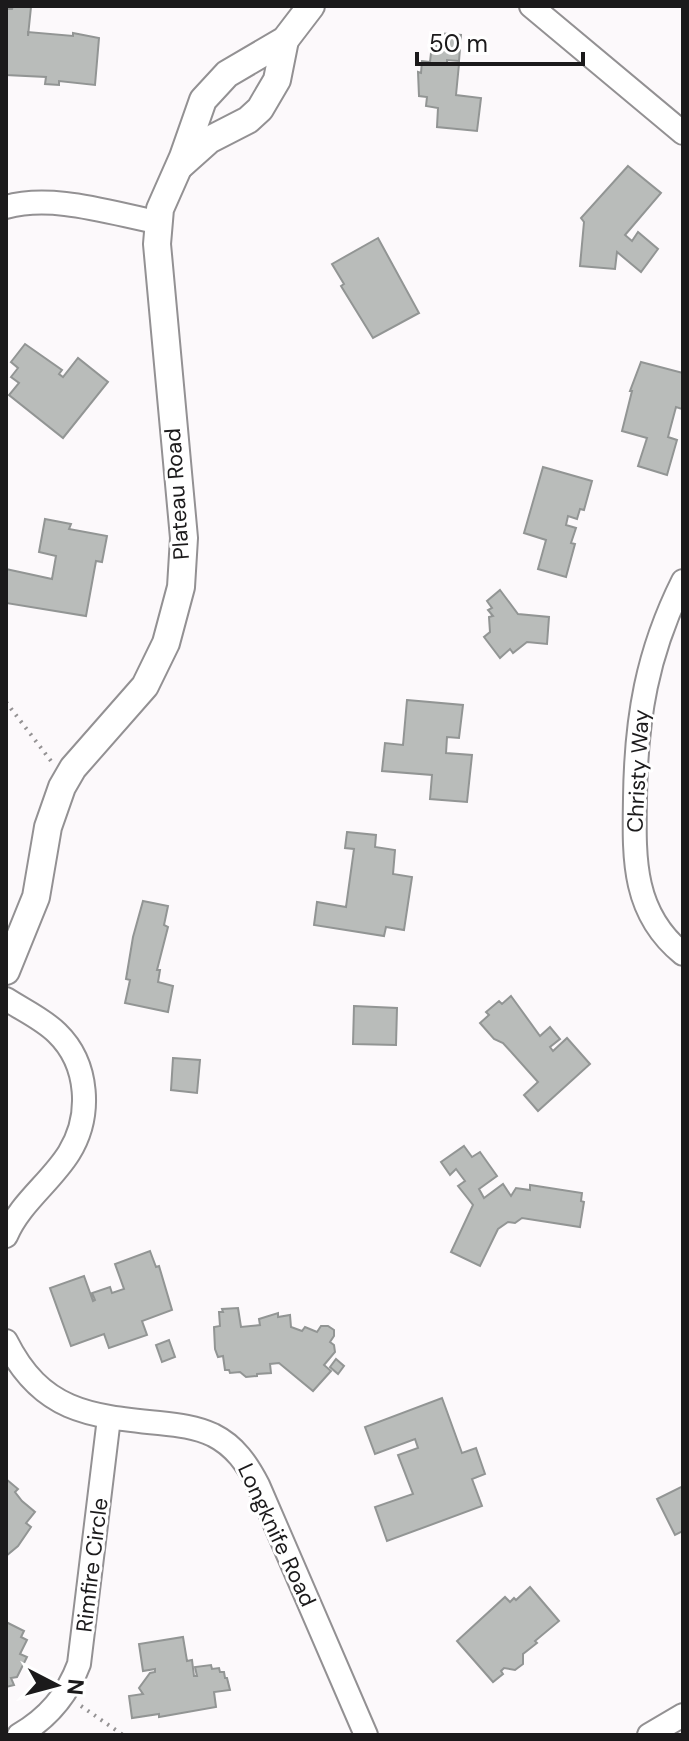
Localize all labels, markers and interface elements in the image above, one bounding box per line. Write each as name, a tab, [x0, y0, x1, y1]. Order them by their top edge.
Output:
scale bar	[417, 16, 583, 66]
text: 50 m	[429, 28, 488, 59]
street label: Plateau Road	[158, 427, 196, 561]
street label: Christy Way	[620, 709, 656, 833]
street label: Longknife Road	[231, 1459, 323, 1611]
street label: Rimfire Circle	[69, 1496, 115, 1634]
north arrow	[16, 1645, 96, 1725]
text: N	[60, 1678, 91, 1697]

